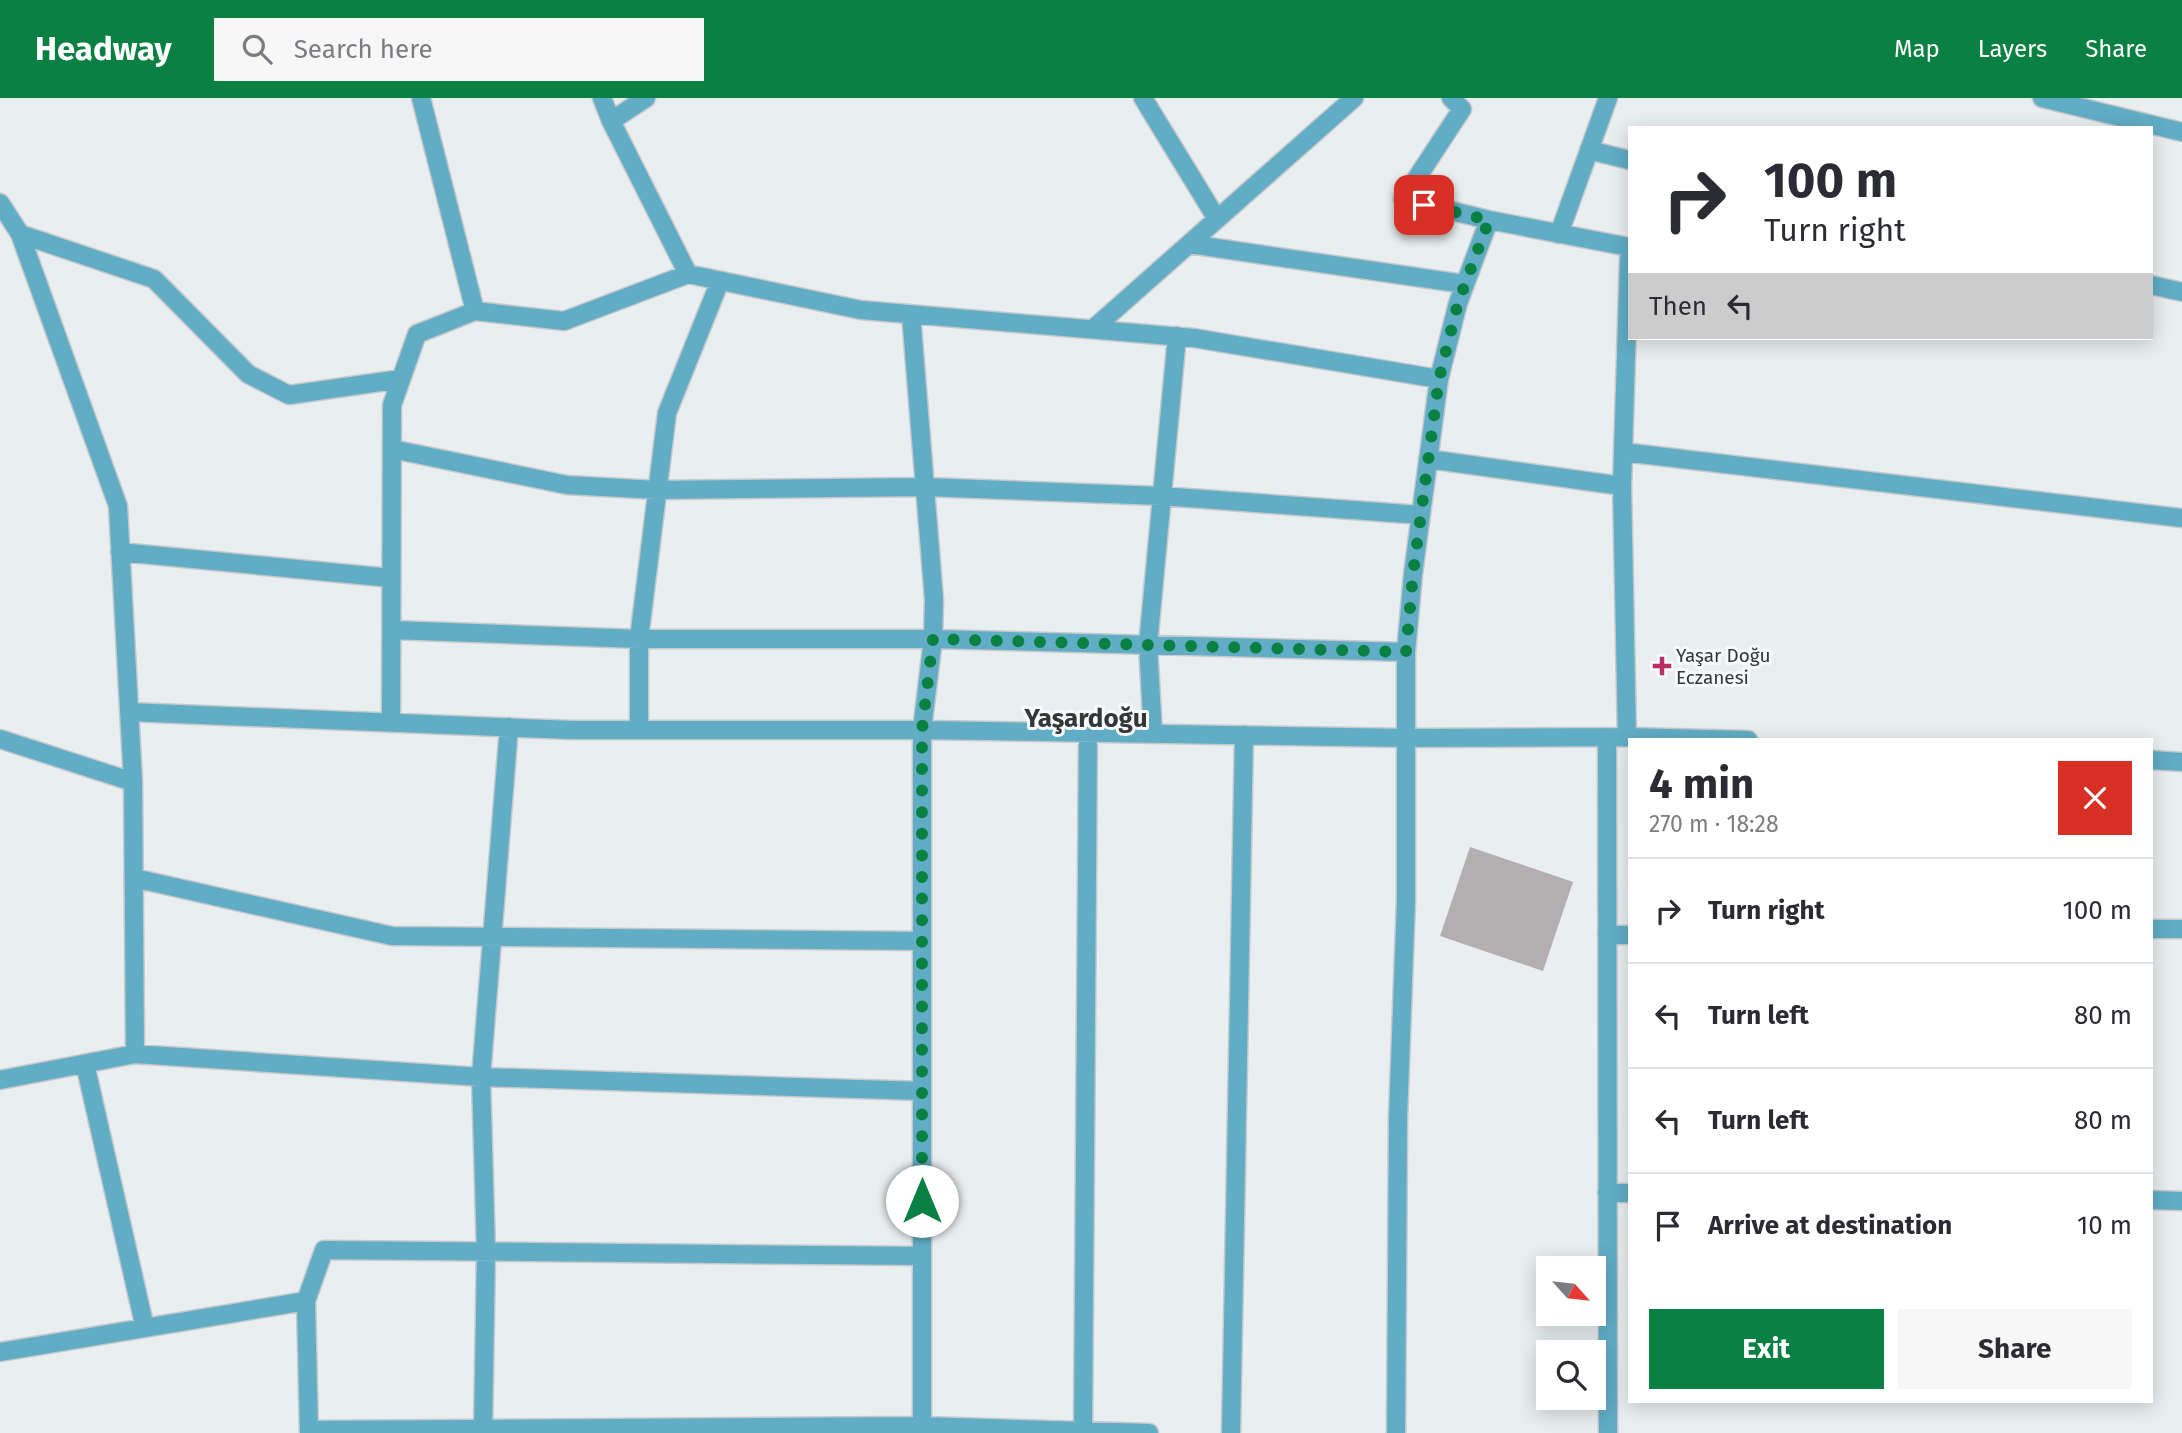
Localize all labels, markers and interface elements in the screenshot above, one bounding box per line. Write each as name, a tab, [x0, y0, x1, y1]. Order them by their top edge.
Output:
search box	[214, 18, 704, 81]
text: Headway	[35, 29, 172, 69]
icon: search	[238, 30, 276, 68]
text: Search here	[294, 34, 433, 65]
text: Map	[1894, 35, 1940, 63]
text: Layers	[1978, 35, 2047, 63]
text: Share	[2085, 35, 2147, 63]
text: 100 m	[1764, 151, 1897, 210]
icon: right	[1649, 154, 1740, 245]
pin	[1394, 175, 1454, 235]
icon: arrive	[1405, 186, 1443, 224]
text: Turn right	[1764, 211, 1906, 249]
icon: left	[1721, 287, 1759, 325]
text: Then	[1649, 291, 1707, 322]
place label: Yaşar Doğu Eczanesi	[1676, 644, 1771, 689]
marker: Yaşar Doğu Eczanesi	[1654, 658, 1670, 674]
district label: Yaşardoğu	[1023, 703, 1148, 734]
text: 4 min	[1649, 759, 1754, 809]
button: close	[2058, 761, 2132, 835]
text: 270 m · 18:28	[1649, 810, 1779, 838]
icon: right	[1649, 892, 1687, 930]
text: Turn right	[1708, 895, 1825, 926]
text: 100 m	[2063, 895, 2132, 926]
icon: left	[1649, 997, 1687, 1035]
text: Turn left	[1708, 1000, 1809, 1031]
text: 80 m	[2074, 1000, 2132, 1031]
icon: left	[1649, 1102, 1687, 1140]
text: Turn left	[1708, 1105, 1809, 1136]
text: 80 m	[2074, 1105, 2132, 1136]
position arrow	[885, 1164, 959, 1238]
icon: arrive	[1649, 1207, 1687, 1245]
text: Arrive at destination	[1708, 1210, 1952, 1241]
text: 10 m	[2077, 1210, 2132, 1241]
north arrow	[1536, 1256, 1606, 1326]
map controls	[1536, 1256, 1606, 1410]
button: Exit	[1649, 1309, 1884, 1389]
button: Share	[1898, 1309, 2132, 1389]
button: search	[1536, 1340, 1606, 1410]

